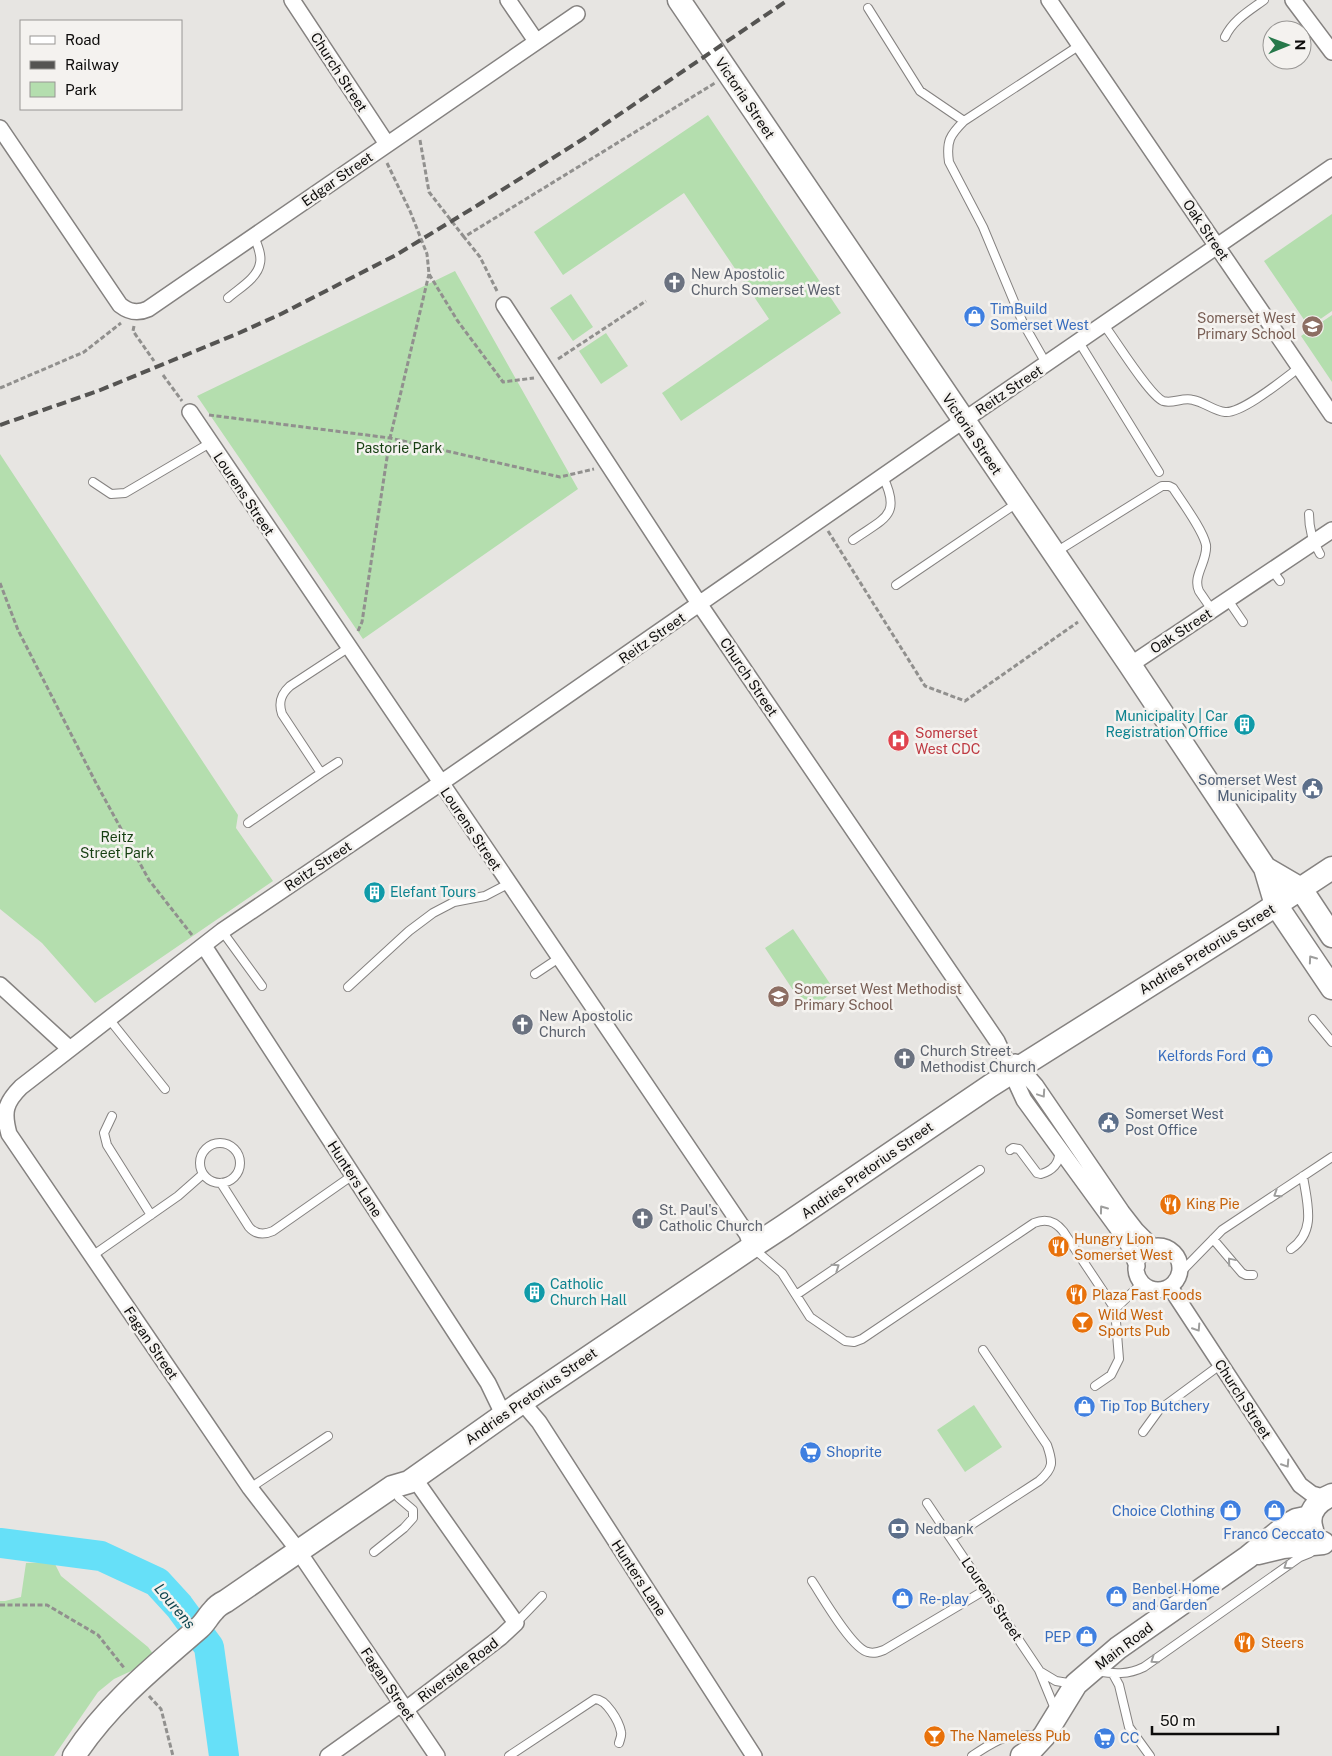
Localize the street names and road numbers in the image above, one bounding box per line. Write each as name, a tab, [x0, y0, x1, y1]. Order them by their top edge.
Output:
street label: Church Street	[307, 29, 371, 115]
street label: Victoria Street	[712, 54, 778, 142]
street label: Edgar Street	[298, 149, 376, 209]
street label: Oak Street	[1180, 196, 1232, 264]
street label: Reitz Street	[973, 362, 1045, 418]
street label: Victoria Street	[939, 390, 1005, 478]
street label: Lourens Street	[210, 449, 278, 539]
street label: Oak Street	[1147, 605, 1215, 657]
street label: Reitz Street	[616, 609, 688, 667]
street label: Church Street	[717, 635, 781, 719]
street label: Lourens Street	[437, 784, 505, 874]
street label: Reitz Street	[282, 838, 354, 894]
street label: Andries Pretorius Street	[1136, 901, 1278, 997]
street label: Andries Pretorius Street	[798, 1118, 936, 1222]
street label: Hunters Lane	[324, 1138, 386, 1220]
street label: Fagan Street	[121, 1303, 181, 1383]
street label: Andries Pretorius Street	[462, 1344, 600, 1448]
street label: Church Street	[1211, 1356, 1275, 1442]
street label: Hunters Lane	[608, 1537, 670, 1619]
street label: Lourens Street	[958, 1554, 1026, 1644]
street label: Main Road	[1092, 1619, 1156, 1673]
street label: Riverside Road	[415, 1635, 501, 1705]
street label: Fagan Street	[358, 1644, 418, 1724]

